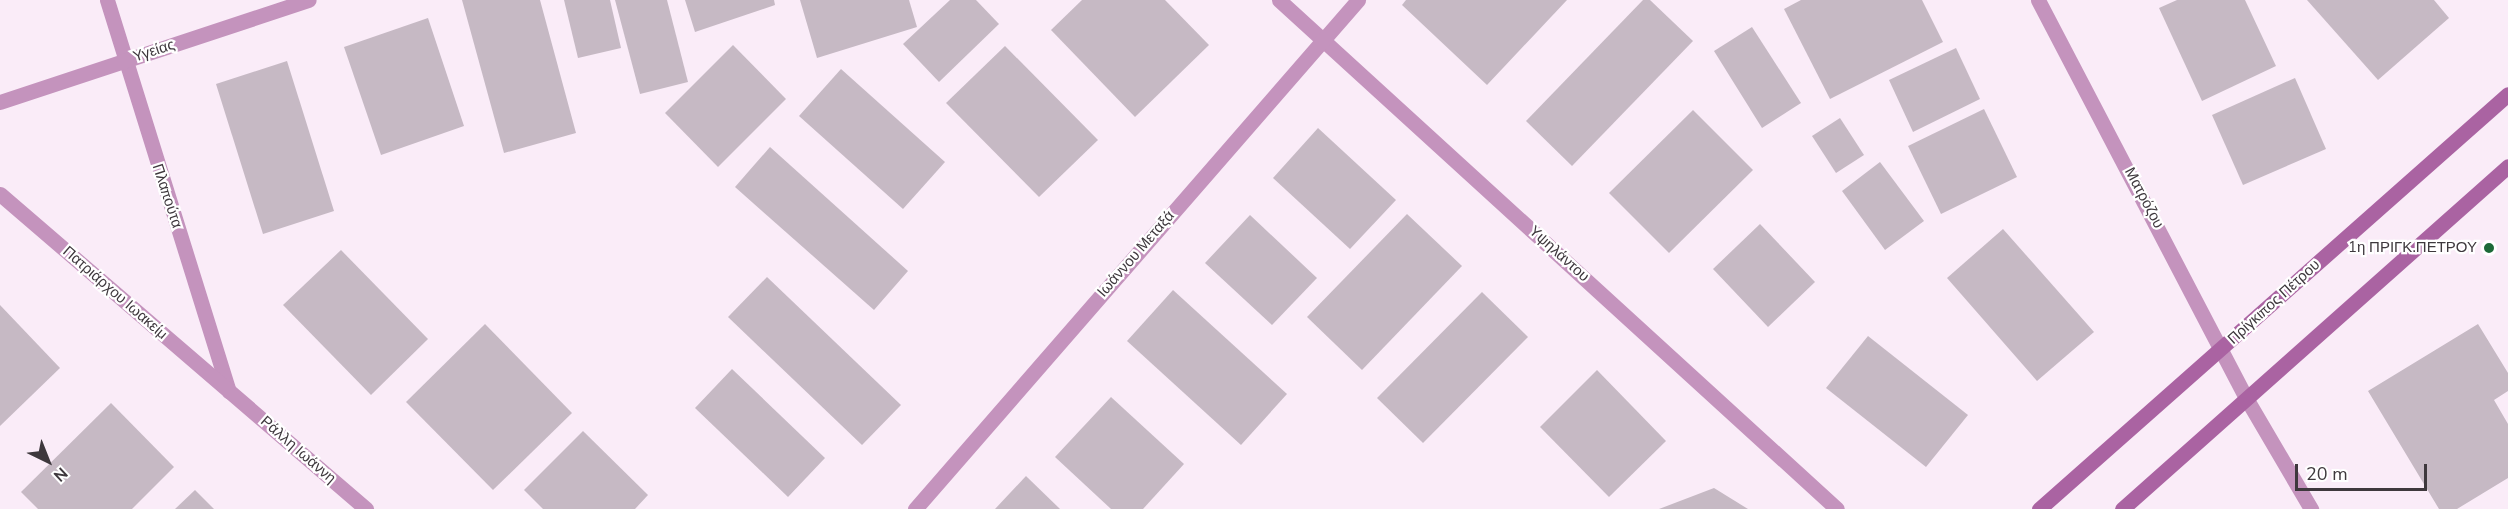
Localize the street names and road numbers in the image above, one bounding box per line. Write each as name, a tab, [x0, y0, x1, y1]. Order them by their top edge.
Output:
street label: Υγείας	[131, 36, 177, 66]
street label: Πλαπούτα	[148, 162, 186, 230]
street label: Ματρόζου	[2121, 165, 2167, 231]
street label: Ιωάννου Μεταξά	[1094, 207, 1178, 301]
street label: Υψηλάντου	[1525, 222, 1593, 286]
street label: Πατριάρχου Ιωακείμ	[59, 243, 171, 343]
street label: Πρίγκιπος Πέτρου	[2224, 256, 2324, 348]
street label: Ράλλη Ιωάννη	[257, 412, 339, 488]

